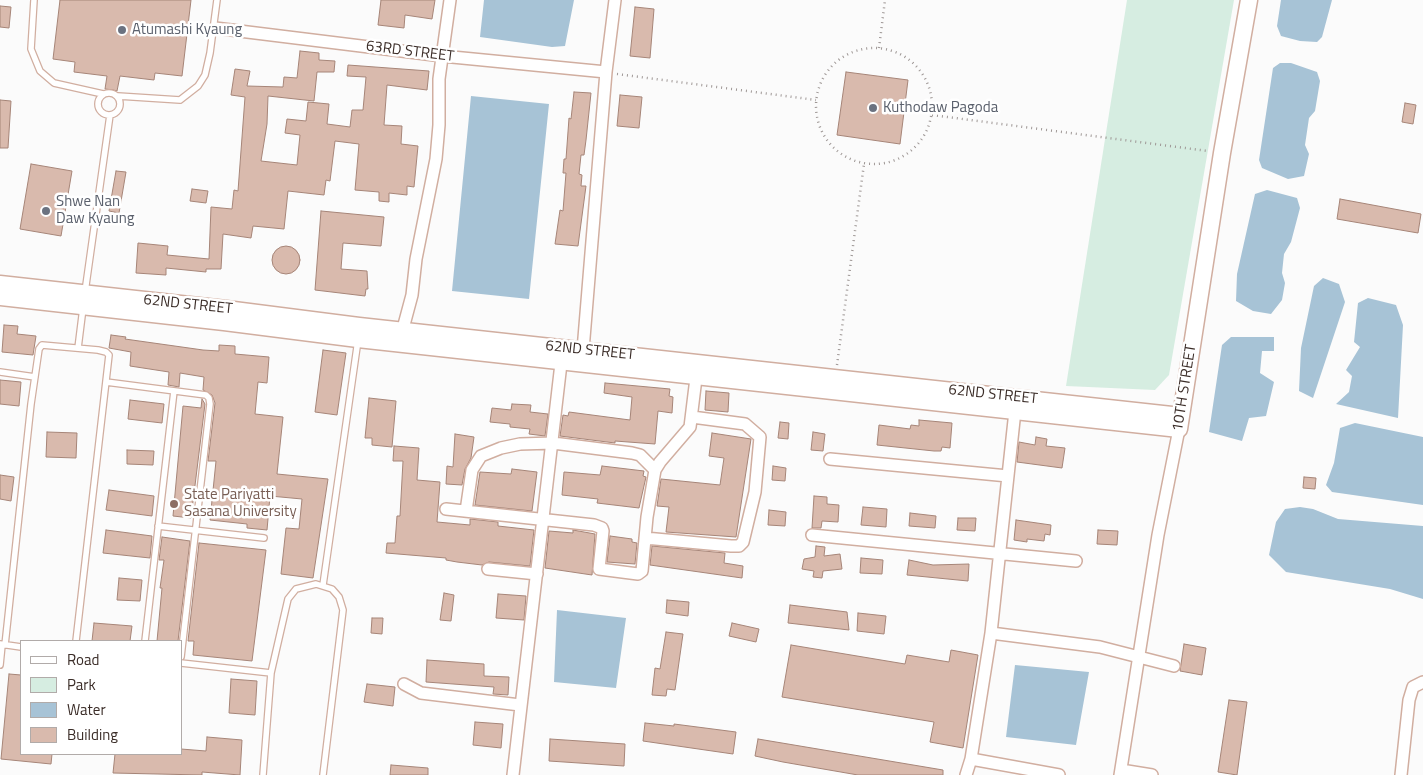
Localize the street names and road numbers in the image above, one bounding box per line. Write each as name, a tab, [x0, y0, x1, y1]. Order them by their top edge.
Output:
street label: 63RD STREET	[365, 38, 455, 66]
street label: 62ND STREET	[142, 291, 234, 319]
street label: 62ND STREET	[544, 337, 636, 365]
street label: 10TH STREET	[1169, 343, 1201, 433]
street label: 62ND STREET	[947, 381, 1039, 409]

